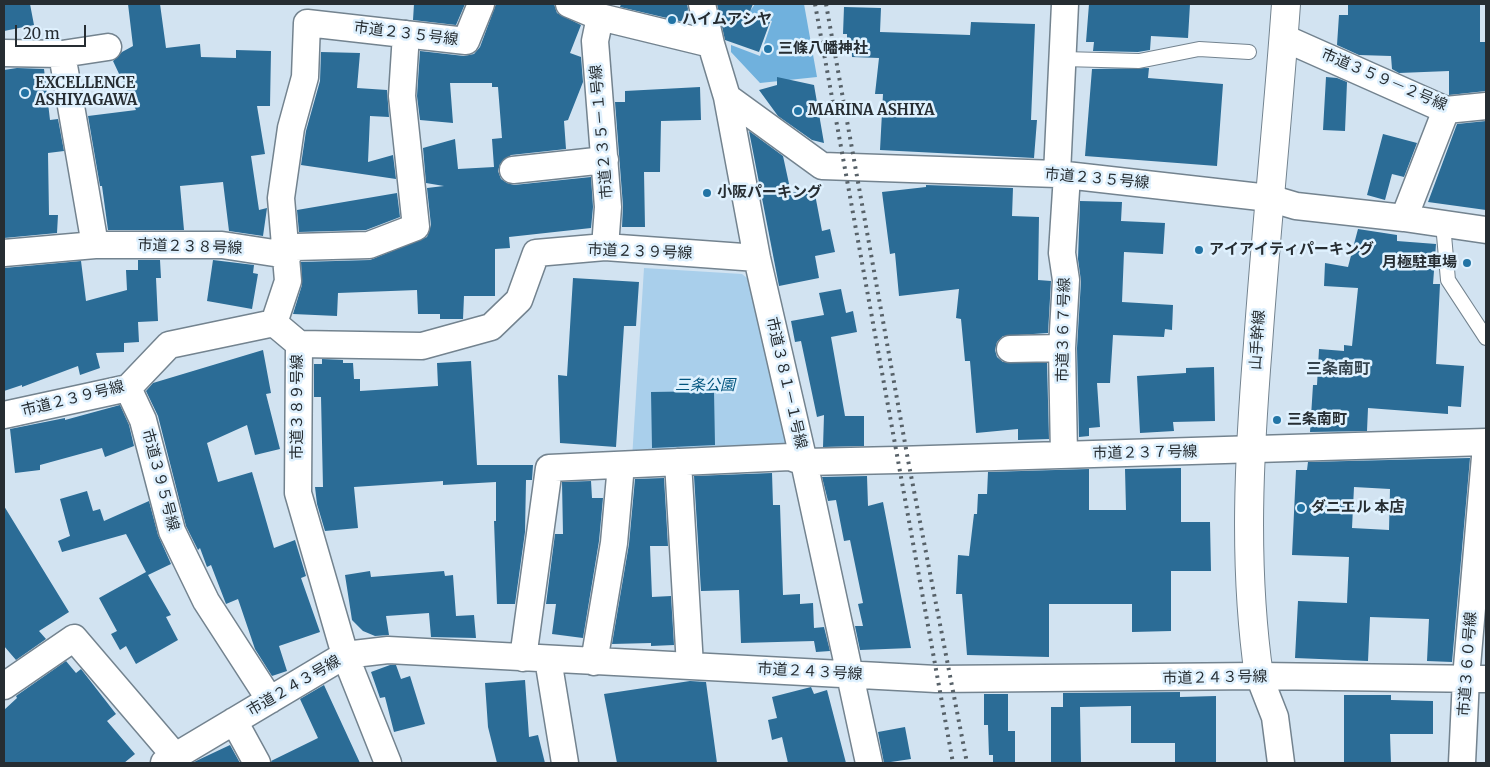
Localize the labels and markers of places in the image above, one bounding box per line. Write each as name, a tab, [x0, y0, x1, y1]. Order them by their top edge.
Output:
place label: ハイムアシヤ	[682, 11, 772, 29]
marker: ハイムアシヤ	[666, 14, 678, 26]
place label: 三條八幡神社	[778, 40, 868, 58]
marker: 三條八幡神社	[762, 43, 774, 55]
place label: EXCELLENCE ASHIYAGAWA	[35, 75, 137, 110]
marker: EXCELLENCE ASHIYAGAWA	[19, 87, 31, 99]
place label: MARINA ASHIYA	[808, 102, 935, 120]
marker: MARINA ASHIYA	[792, 105, 804, 117]
place label: 小阪パーキング	[717, 184, 822, 202]
marker: 小阪パーキング	[701, 187, 713, 199]
place label: アイアイティパーキング	[1209, 241, 1374, 259]
marker: アイアイティパーキング	[1193, 244, 1205, 256]
place label: 月極駐車場	[1382, 254, 1457, 272]
marker: 月極駐車場	[1461, 257, 1473, 269]
place label: 三条南町	[1287, 411, 1347, 429]
marker: 三条南町	[1271, 414, 1283, 426]
place label: ダニエル 本店	[1311, 499, 1405, 517]
marker: ダニエル 本店	[1295, 502, 1307, 514]

